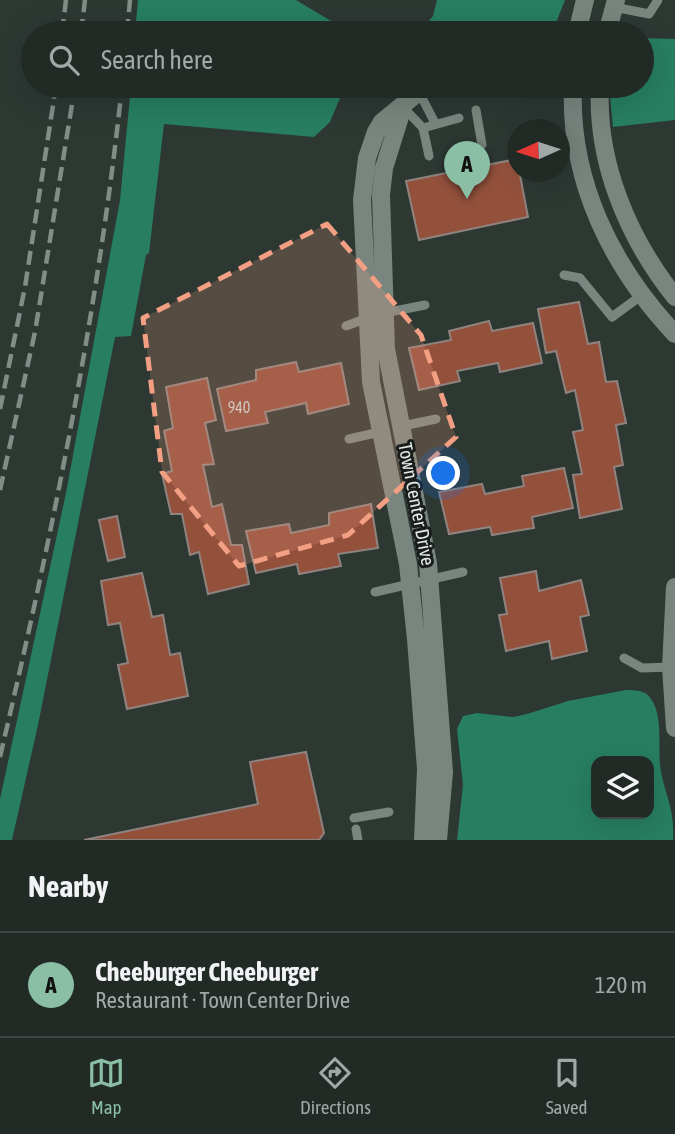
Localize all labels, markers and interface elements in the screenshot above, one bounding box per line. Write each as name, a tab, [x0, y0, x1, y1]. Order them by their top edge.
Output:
search box	[21, 21, 654, 98]
icon: search	[45, 41, 83, 79]
text: Search here	[101, 45, 213, 75]
north arrow	[507, 119, 570, 182]
pin: A	[444, 141, 490, 199]
house number: 940	[228, 398, 250, 416]
street label: Town Center Drive	[394, 441, 440, 567]
your location	[426, 456, 460, 490]
map controls	[591, 756, 654, 819]
button: layers	[591, 756, 654, 819]
text: Nearby	[28, 869, 108, 903]
text: Cheeburger Cheeburger	[95, 957, 318, 987]
text: A	[45, 972, 57, 998]
text: 120 m	[595, 972, 647, 998]
text: Restaurant · Town Center Drive	[95, 987, 350, 1013]
tab: Map	[87, 1054, 125, 1118]
tab: Directions	[300, 1054, 371, 1118]
tab: Saved	[546, 1054, 588, 1118]

